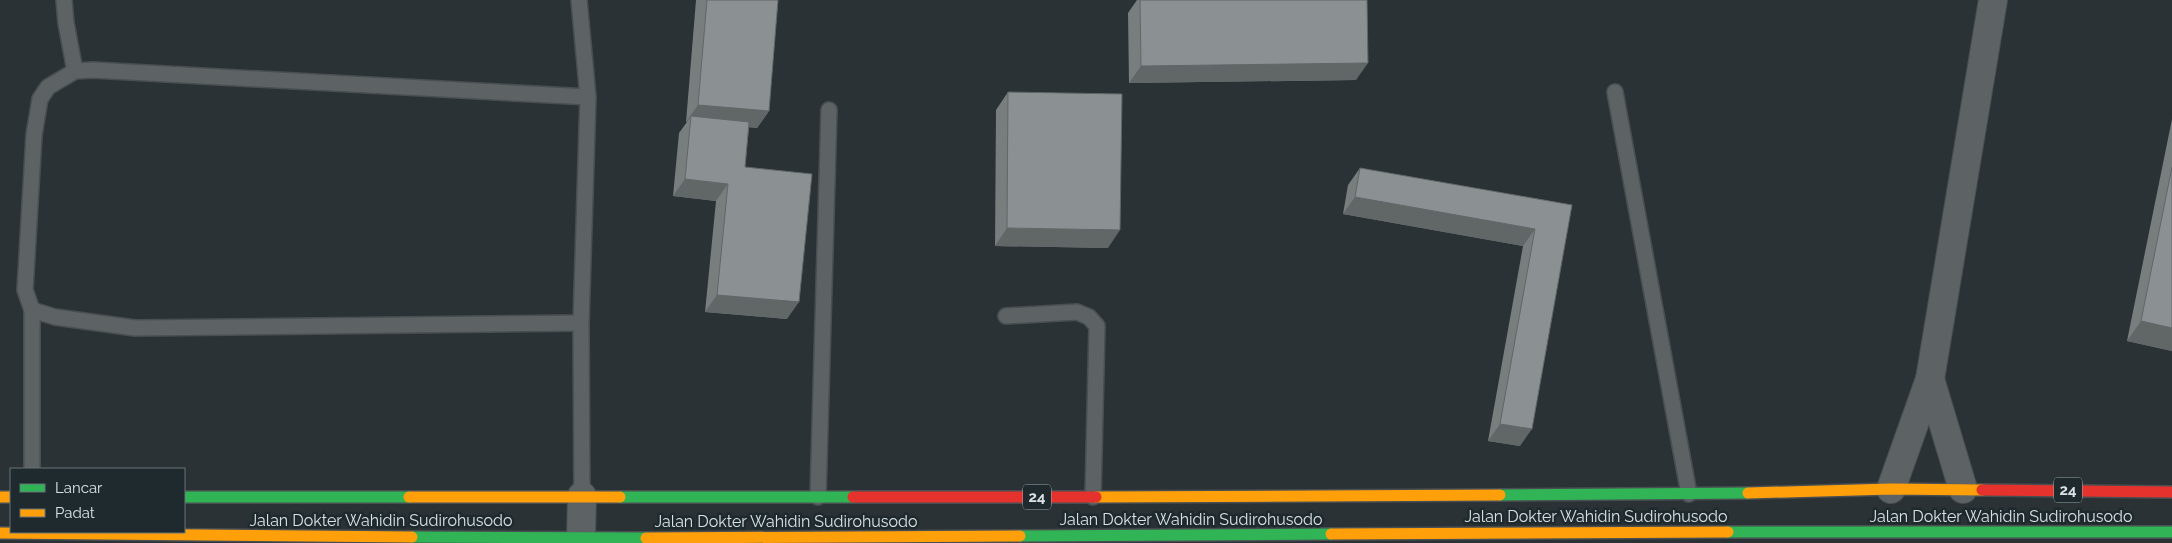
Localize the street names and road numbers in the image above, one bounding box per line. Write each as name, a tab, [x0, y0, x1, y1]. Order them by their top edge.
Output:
road number: 24	[2054, 478, 2082, 502]
road number: 24	[1023, 484, 1051, 510]
street label: Jalan Dokter Wahidin Sudirohusodo	[1465, 507, 1727, 526]
street label: Jalan Dokter Wahidin Sudirohusodo	[1870, 507, 2132, 526]
street label: Jalan Dokter Wahidin Sudirohusodo	[1060, 510, 1322, 529]
street label: Jalan Dokter Wahidin Sudirohusodo	[250, 511, 512, 530]
street label: Jalan Dokter Wahidin Sudirohusodo	[655, 512, 917, 531]

